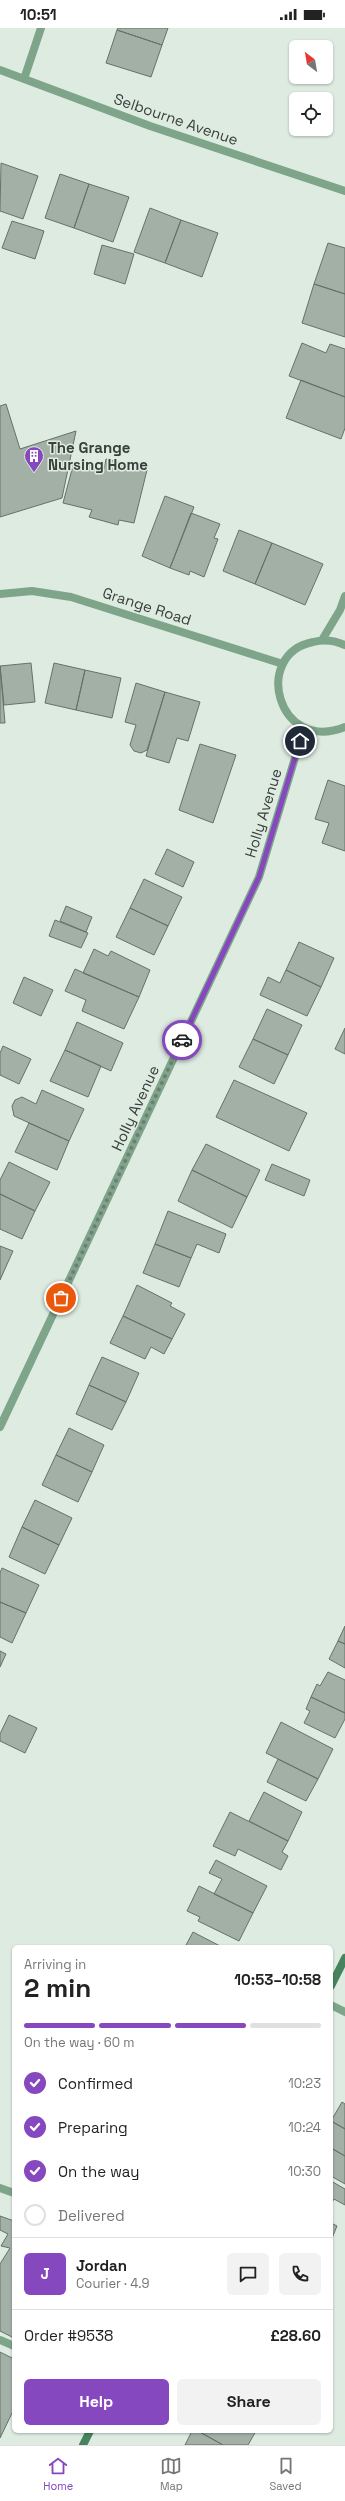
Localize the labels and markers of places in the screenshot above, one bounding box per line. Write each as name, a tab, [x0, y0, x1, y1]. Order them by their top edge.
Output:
place label: The Grange Nursing Home	[48, 438, 148, 474]
building icon: The Grange Nursing Home	[23, 445, 45, 473]
pin	[283, 724, 317, 758]
pin	[44, 1281, 78, 1315]

